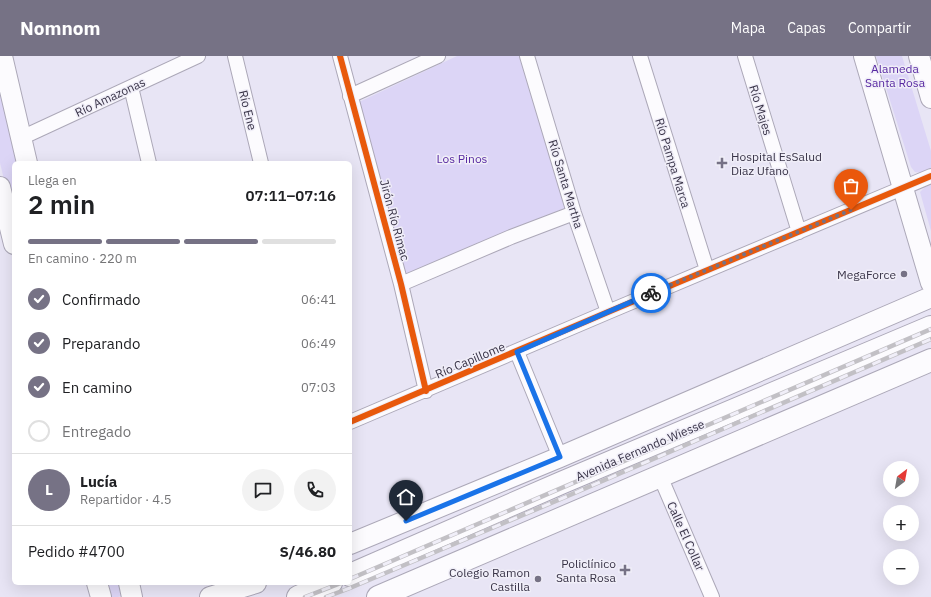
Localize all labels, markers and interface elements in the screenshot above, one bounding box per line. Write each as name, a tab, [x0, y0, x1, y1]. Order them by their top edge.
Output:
text: Nomnom	[20, 16, 100, 40]
text: Mapa	[731, 19, 765, 37]
text: Capas	[787, 19, 826, 37]
text: Compartir	[848, 19, 911, 37]
park label: Alameda Santa Rosa	[865, 61, 926, 90]
street label: Río Amazonas	[72, 74, 148, 120]
street label: Río Majes	[746, 83, 776, 137]
street label: Río Ene	[236, 88, 260, 132]
street label: Río Pampa Marca	[652, 116, 694, 210]
street label: Río Santa Martha	[545, 138, 587, 231]
place label: Hospital EsSalud Diaz Ufano	[731, 149, 822, 178]
park label: Los Pinos	[437, 151, 488, 166]
marker: Hospital EsSalud Diaz Ufano	[716, 157, 728, 169]
pin	[834, 169, 868, 210]
text: Llega en	[28, 172, 77, 189]
icon: bag	[840, 175, 862, 197]
street label: Jirón Río Rimac	[377, 178, 413, 262]
text: 07:11–07:16	[246, 186, 336, 205]
text: 2 min	[28, 187, 95, 221]
text: En camino · 220 m	[28, 250, 137, 267]
place label: MegaForce	[837, 267, 896, 282]
marker: MegaForce	[899, 269, 909, 279]
courier	[631, 273, 671, 313]
icon: bike	[640, 282, 662, 304]
icon: check	[28, 288, 50, 310]
text: Confirmado	[62, 290, 140, 309]
text: 06:41	[301, 291, 336, 308]
icon: check	[28, 332, 50, 354]
text: Preparando	[62, 334, 140, 353]
text: 06:49	[301, 335, 336, 352]
street label: Río Capillome	[433, 338, 508, 381]
icon: check	[28, 376, 50, 398]
text: En camino	[62, 378, 132, 397]
text: 07:03	[301, 379, 336, 396]
street label: Avenida Fernando Wiesse	[573, 416, 707, 484]
text: Entregado	[62, 422, 131, 441]
north arrow	[883, 461, 919, 497]
map controls	[883, 461, 919, 585]
button: chat	[242, 469, 284, 511]
button: phone	[294, 469, 336, 511]
text: Lucía	[80, 472, 117, 491]
text: L	[45, 480, 53, 499]
pin	[389, 480, 423, 521]
icon: home	[395, 486, 417, 508]
text: Repartidor · 4.5	[80, 491, 171, 508]
street label: Calle El Collar	[664, 499, 708, 574]
button: +	[883, 505, 919, 541]
text: Pedido #4700	[28, 542, 125, 561]
text: S/46.80	[280, 542, 336, 561]
button: −	[883, 549, 919, 585]
place label: Policlínico Santa Rosa	[556, 556, 617, 585]
marker: Policlínico Santa Rosa	[619, 564, 631, 576]
place label: Colegio Ramon Castilla	[449, 565, 531, 594]
marker: Colegio Ramon Castilla	[533, 574, 543, 584]

